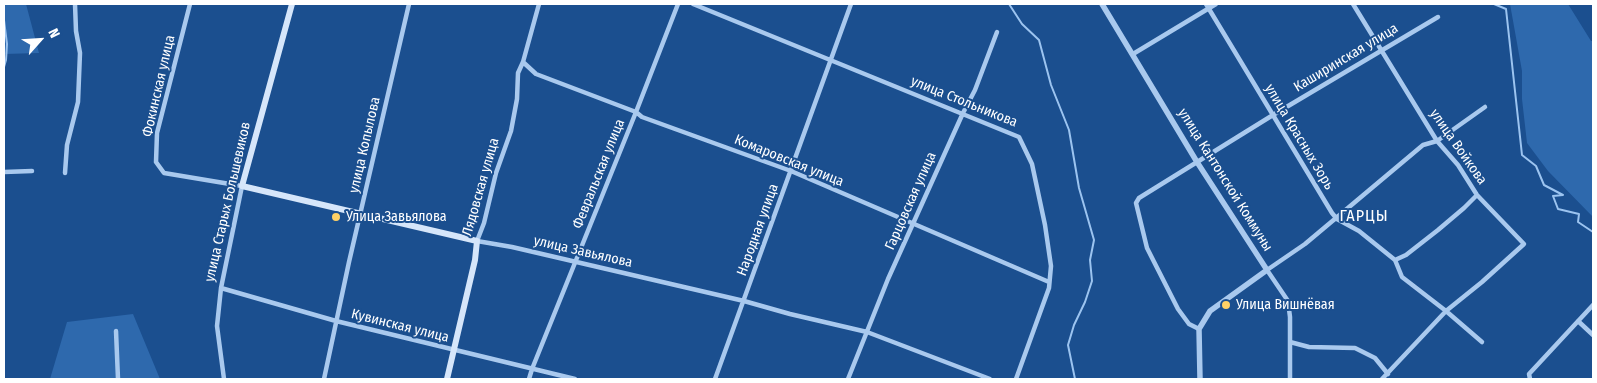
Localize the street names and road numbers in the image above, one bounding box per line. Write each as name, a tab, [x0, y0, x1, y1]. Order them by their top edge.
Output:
street label: Каширинская улица	[1291, 20, 1401, 96]
street label: Фокинская улица	[139, 34, 179, 138]
street label: улица Стольникова	[908, 73, 1020, 131]
street label: улица Красных Зорь	[1261, 81, 1337, 193]
street label: улица Копылова	[346, 95, 384, 195]
street label: улица Кантонской Коммуны	[1174, 105, 1276, 255]
street label: улица Войкова	[1426, 106, 1490, 188]
street label: Февральская улица	[569, 117, 629, 231]
street label: улица Старых Большевиков	[201, 120, 255, 284]
street label: Комаровская улица	[732, 131, 846, 191]
street label: Лядовская улица	[459, 136, 503, 238]
street label: Гарцовская улица	[882, 149, 940, 253]
street label: Народная улица	[734, 182, 782, 278]
street label: улица Завьялова	[532, 232, 634, 272]
street label: Кувинская улица	[349, 306, 451, 346]

